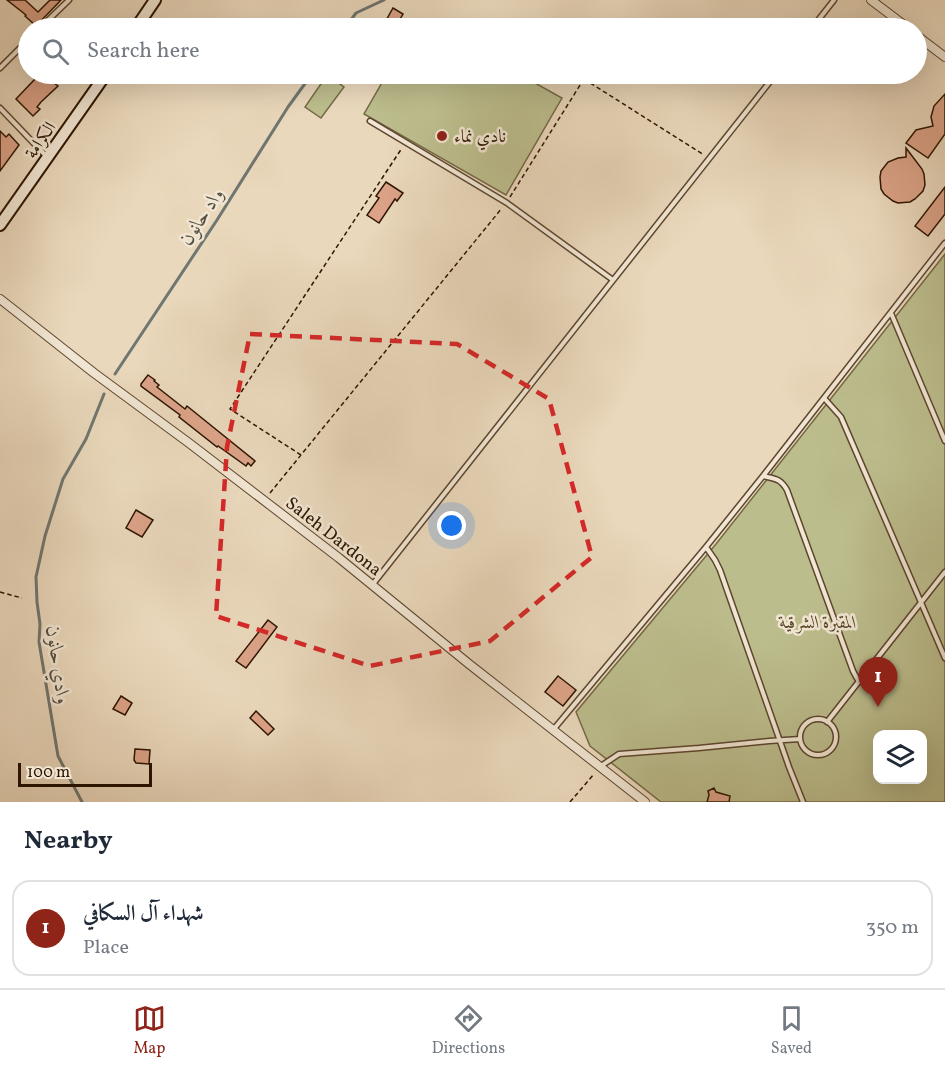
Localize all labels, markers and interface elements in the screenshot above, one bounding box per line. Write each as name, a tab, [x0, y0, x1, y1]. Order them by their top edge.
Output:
search box	[18, 18, 927, 84]
icon: search	[39, 35, 72, 68]
text: Search here	[87, 36, 200, 67]
street label: الكرامة	[20, 117, 63, 164]
place label: نادي نماء	[454, 125, 506, 151]
marker: نادي نماء	[435, 129, 449, 143]
water label: واد حانون	[174, 183, 232, 251]
street label: Saleh Dardona	[280, 492, 387, 583]
your location	[437, 511, 466, 540]
park label: المقبرة الشرقية	[777, 611, 857, 636]
water label: وادي حانون	[38, 624, 76, 706]
pin: 1	[858, 658, 898, 707]
map controls	[873, 730, 927, 784]
button: layers	[873, 730, 927, 784]
scale bar	[18, 760, 152, 788]
text: 100 m	[27, 762, 70, 784]
text: Nearby	[24, 823, 113, 859]
text: شهداء آل السكافي	[83, 899, 204, 930]
text: 1	[41, 914, 50, 942]
text: 350 m	[866, 914, 919, 942]
text: Place	[83, 934, 129, 962]
tab: Map	[133, 1002, 166, 1060]
tab: Directions	[432, 1002, 505, 1060]
tab: Saved	[771, 1002, 812, 1060]

